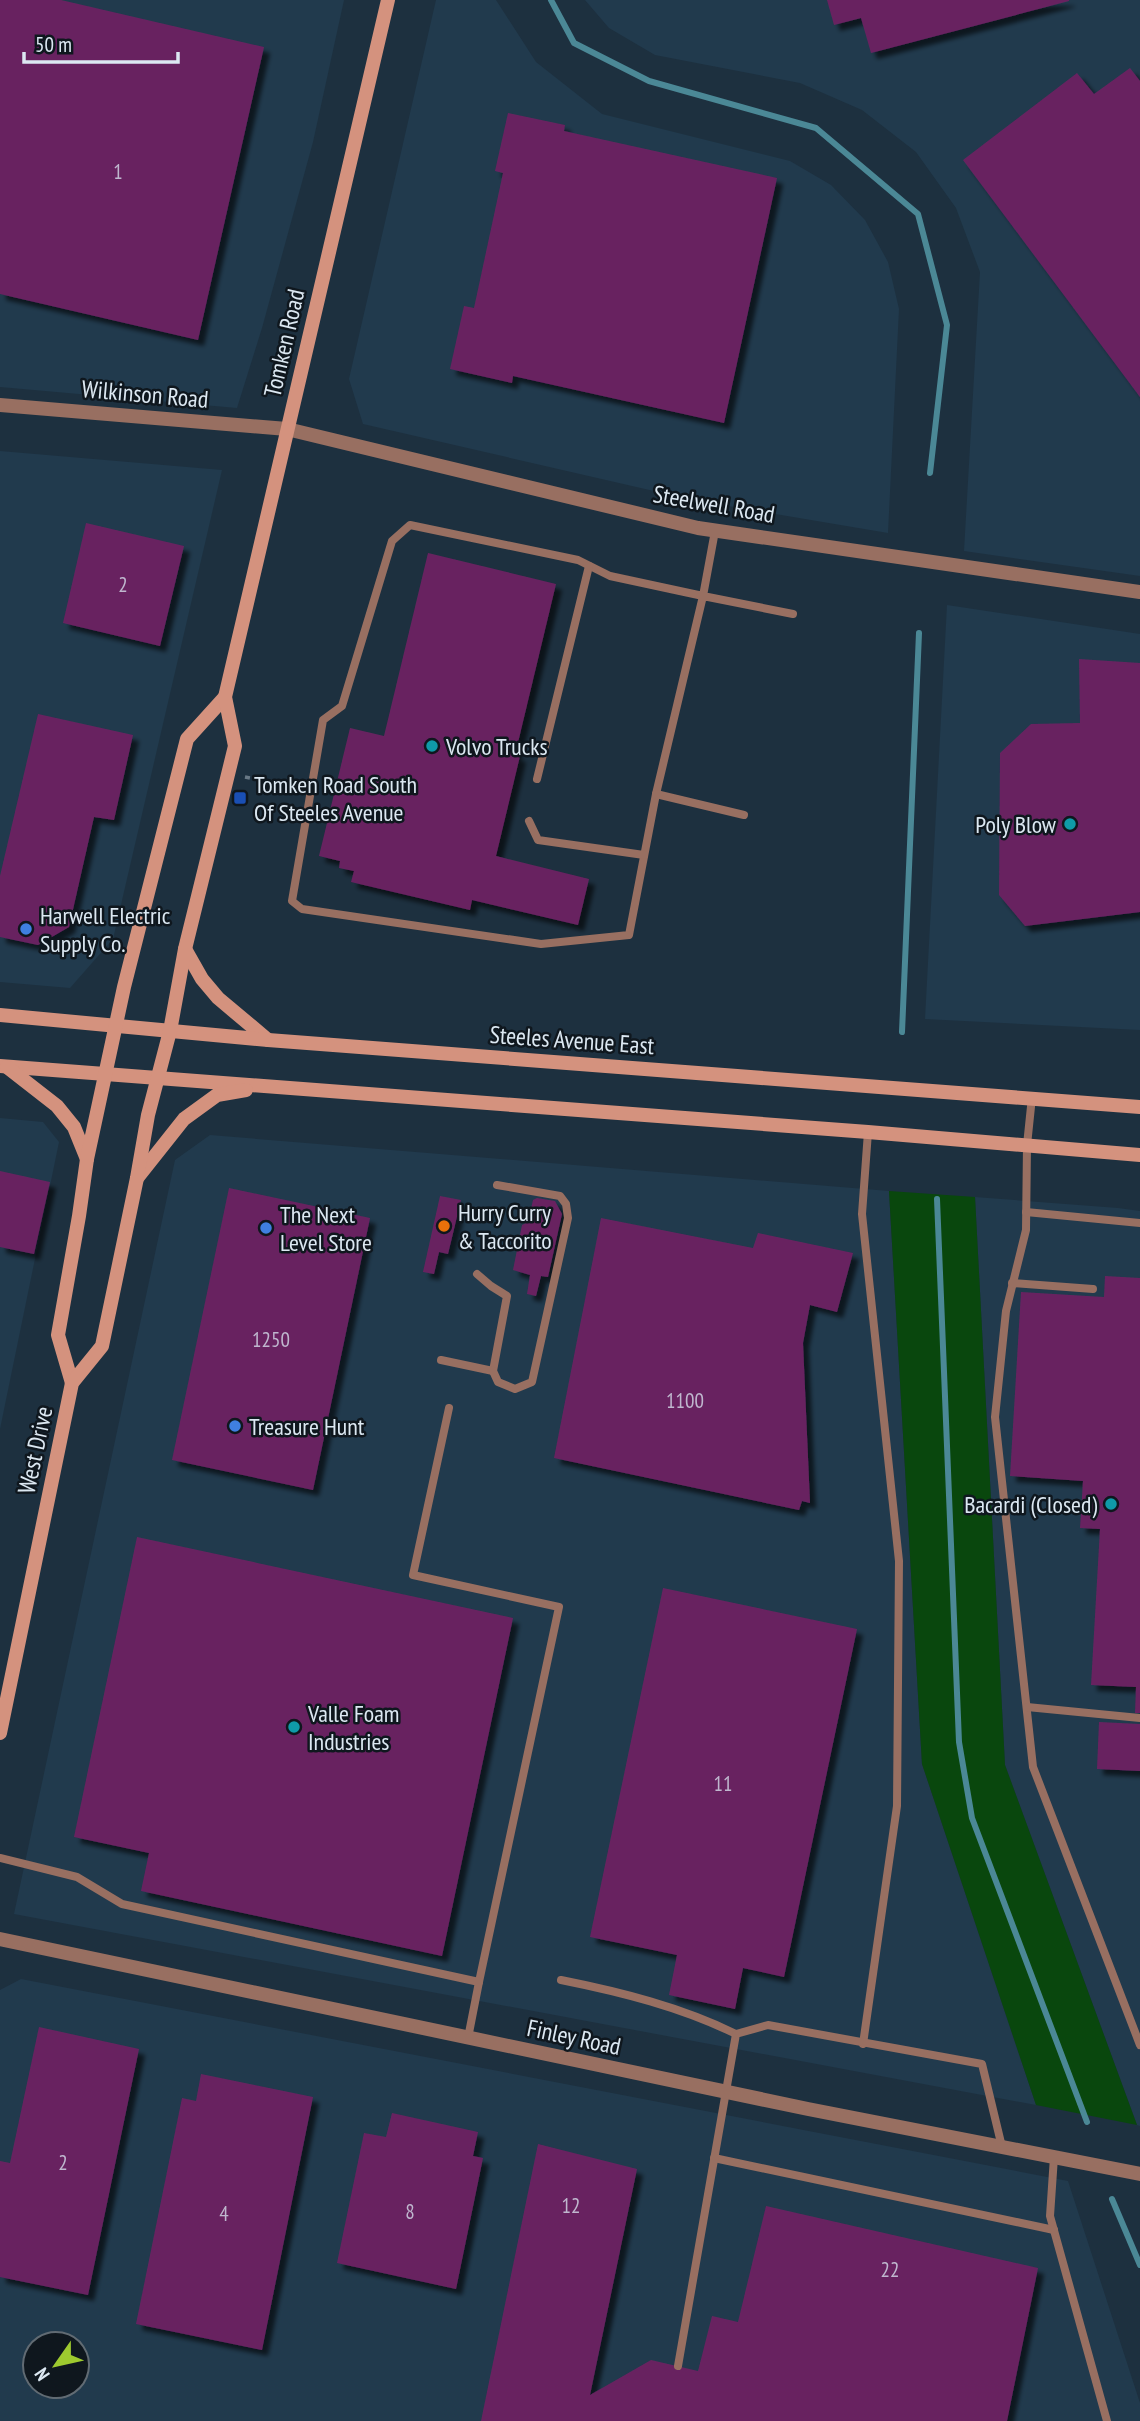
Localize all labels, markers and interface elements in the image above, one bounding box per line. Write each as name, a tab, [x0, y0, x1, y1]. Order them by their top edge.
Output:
scale bar	[24, 21, 178, 65]
text: 50 m	[35, 31, 72, 58]
house number: 1	[113, 158, 123, 185]
street label: Tomken Road	[257, 286, 311, 400]
street label: Wilkinson Road	[80, 373, 210, 415]
street label: Steelwell Road	[651, 478, 777, 530]
house number: 2	[118, 571, 128, 598]
place label: Volvo Trucks	[445, 731, 548, 762]
marker: Volvo Trucks	[424, 738, 440, 754]
place label: Tomken Road South Of Steeles Avenue	[254, 769, 417, 828]
marker: Tomken Road South Of Steeles Avenue	[232, 790, 248, 806]
place label: Poly Blow	[975, 809, 1057, 840]
marker: Poly Blow	[1062, 816, 1078, 832]
place label: Harwell Electric Supply Co.	[40, 900, 171, 959]
marker: Harwell Electric Supply Co.	[18, 921, 34, 937]
street label: Steeles Avenue East	[489, 1019, 656, 1061]
place label: Hurry Curry & Taccorito	[458, 1197, 552, 1256]
place label: The Next Level Store	[280, 1199, 372, 1258]
marker: Hurry Curry & Taccorito	[436, 1218, 452, 1234]
marker: The Next Level Store	[258, 1220, 274, 1236]
house number: 1250	[252, 1326, 290, 1353]
house number: 1100	[666, 1387, 704, 1414]
street label: West Drive	[11, 1403, 59, 1497]
place label: Treasure Hunt	[249, 1411, 365, 1442]
marker: Treasure Hunt	[227, 1418, 243, 1434]
place label: Bacardi (Closed)	[964, 1489, 1097, 1520]
marker: Bacardi (Closed)	[1103, 1496, 1119, 1512]
place label: Valle Foam Industries	[307, 1698, 399, 1757]
marker: Valle Foam Industries	[286, 1719, 302, 1735]
house number: 11	[714, 1770, 732, 1797]
street label: Finley Road	[524, 2012, 624, 2062]
house number: 2	[58, 2149, 68, 2176]
house number: 12	[562, 2192, 580, 2219]
house number: 8	[405, 2198, 415, 2225]
house number: 4	[219, 2200, 229, 2227]
house number: 22	[881, 2256, 899, 2283]
north arrow	[21, 2330, 91, 2400]
text: N	[29, 2364, 55, 2385]

